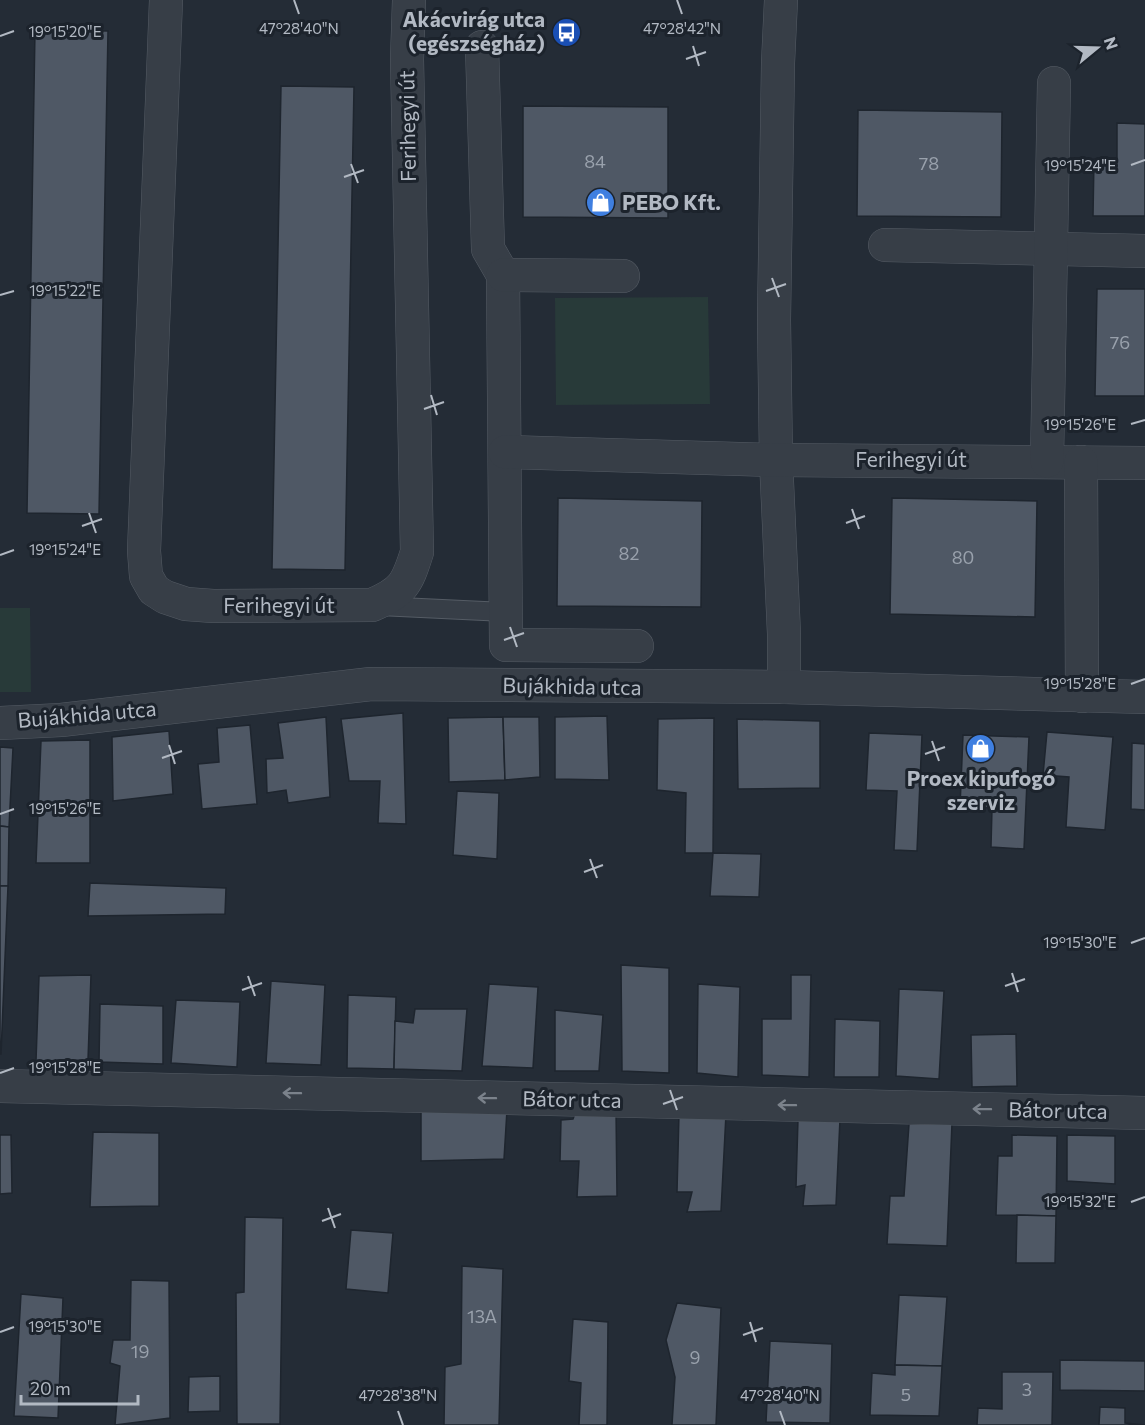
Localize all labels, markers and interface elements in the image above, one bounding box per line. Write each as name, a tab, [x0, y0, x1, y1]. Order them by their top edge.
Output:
place label: Akácvirág utca (egészségház)	[403, 6, 545, 55]
bus stop icon: Akácvirág utca (egészségház)	[550, 16, 582, 48]
north arrow	[1067, 18, 1127, 78]
text: 47°28'40"N	[259, 19, 339, 37]
text: 47°28'42"N	[643, 19, 721, 37]
text: 19°15'20"E	[28, 22, 102, 40]
text: N	[1101, 34, 1123, 52]
street label: Ferihegyi út	[393, 70, 420, 182]
house number: 84	[584, 150, 606, 172]
house number: 78	[919, 152, 939, 174]
text: 19°15'24"E	[1044, 156, 1116, 174]
shop icon: PEBO Kft.	[585, 187, 617, 219]
place label: PEBO Kft.	[622, 189, 721, 214]
text: 19°15'22"E	[29, 281, 101, 299]
house number: 76	[1110, 331, 1130, 353]
text: 19°15'26"E	[1044, 415, 1116, 433]
street label: Ferihegyi út	[855, 446, 967, 471]
text: 19°15'24"E	[29, 540, 101, 558]
house number: 82	[619, 542, 639, 564]
house number: 80	[952, 546, 974, 568]
street label: Ferihegyi út	[223, 592, 335, 617]
street label: Bujákhida utca	[502, 672, 642, 699]
text: 19°15'28"E	[1044, 674, 1116, 692]
street label: Bujákhida utca	[17, 695, 157, 732]
shop icon: Proex kipufogó szerviz	[965, 732, 997, 764]
place label: Proex kipufogó szerviz	[907, 765, 1055, 814]
text: 19°15'26"E	[29, 799, 101, 817]
text: 19°15'30"E	[1043, 933, 1117, 951]
text: 19°15'28"E	[29, 1058, 101, 1076]
street label: Bátor utca	[522, 1085, 622, 1112]
one-way arrow	[282, 1087, 302, 1099]
one-way arrow	[477, 1092, 497, 1103]
street label: Bátor utca	[1008, 1096, 1108, 1123]
one-way arrow	[777, 1099, 797, 1110]
one-way arrow	[972, 1103, 992, 1115]
text: 19°15'32"E	[1044, 1192, 1116, 1210]
house number: 13A	[467, 1305, 497, 1327]
text: 19°15'30"E	[28, 1317, 102, 1335]
house number: 19	[131, 1340, 149, 1362]
house number: 9	[690, 1346, 700, 1368]
scale bar	[21, 1368, 138, 1406]
text: 20 m	[30, 1377, 71, 1399]
house number: 3	[1022, 1378, 1032, 1400]
house number: 5	[901, 1383, 911, 1405]
text: 47°28'38"N	[359, 1386, 437, 1404]
text: 47°28'40"N	[740, 1386, 820, 1404]

